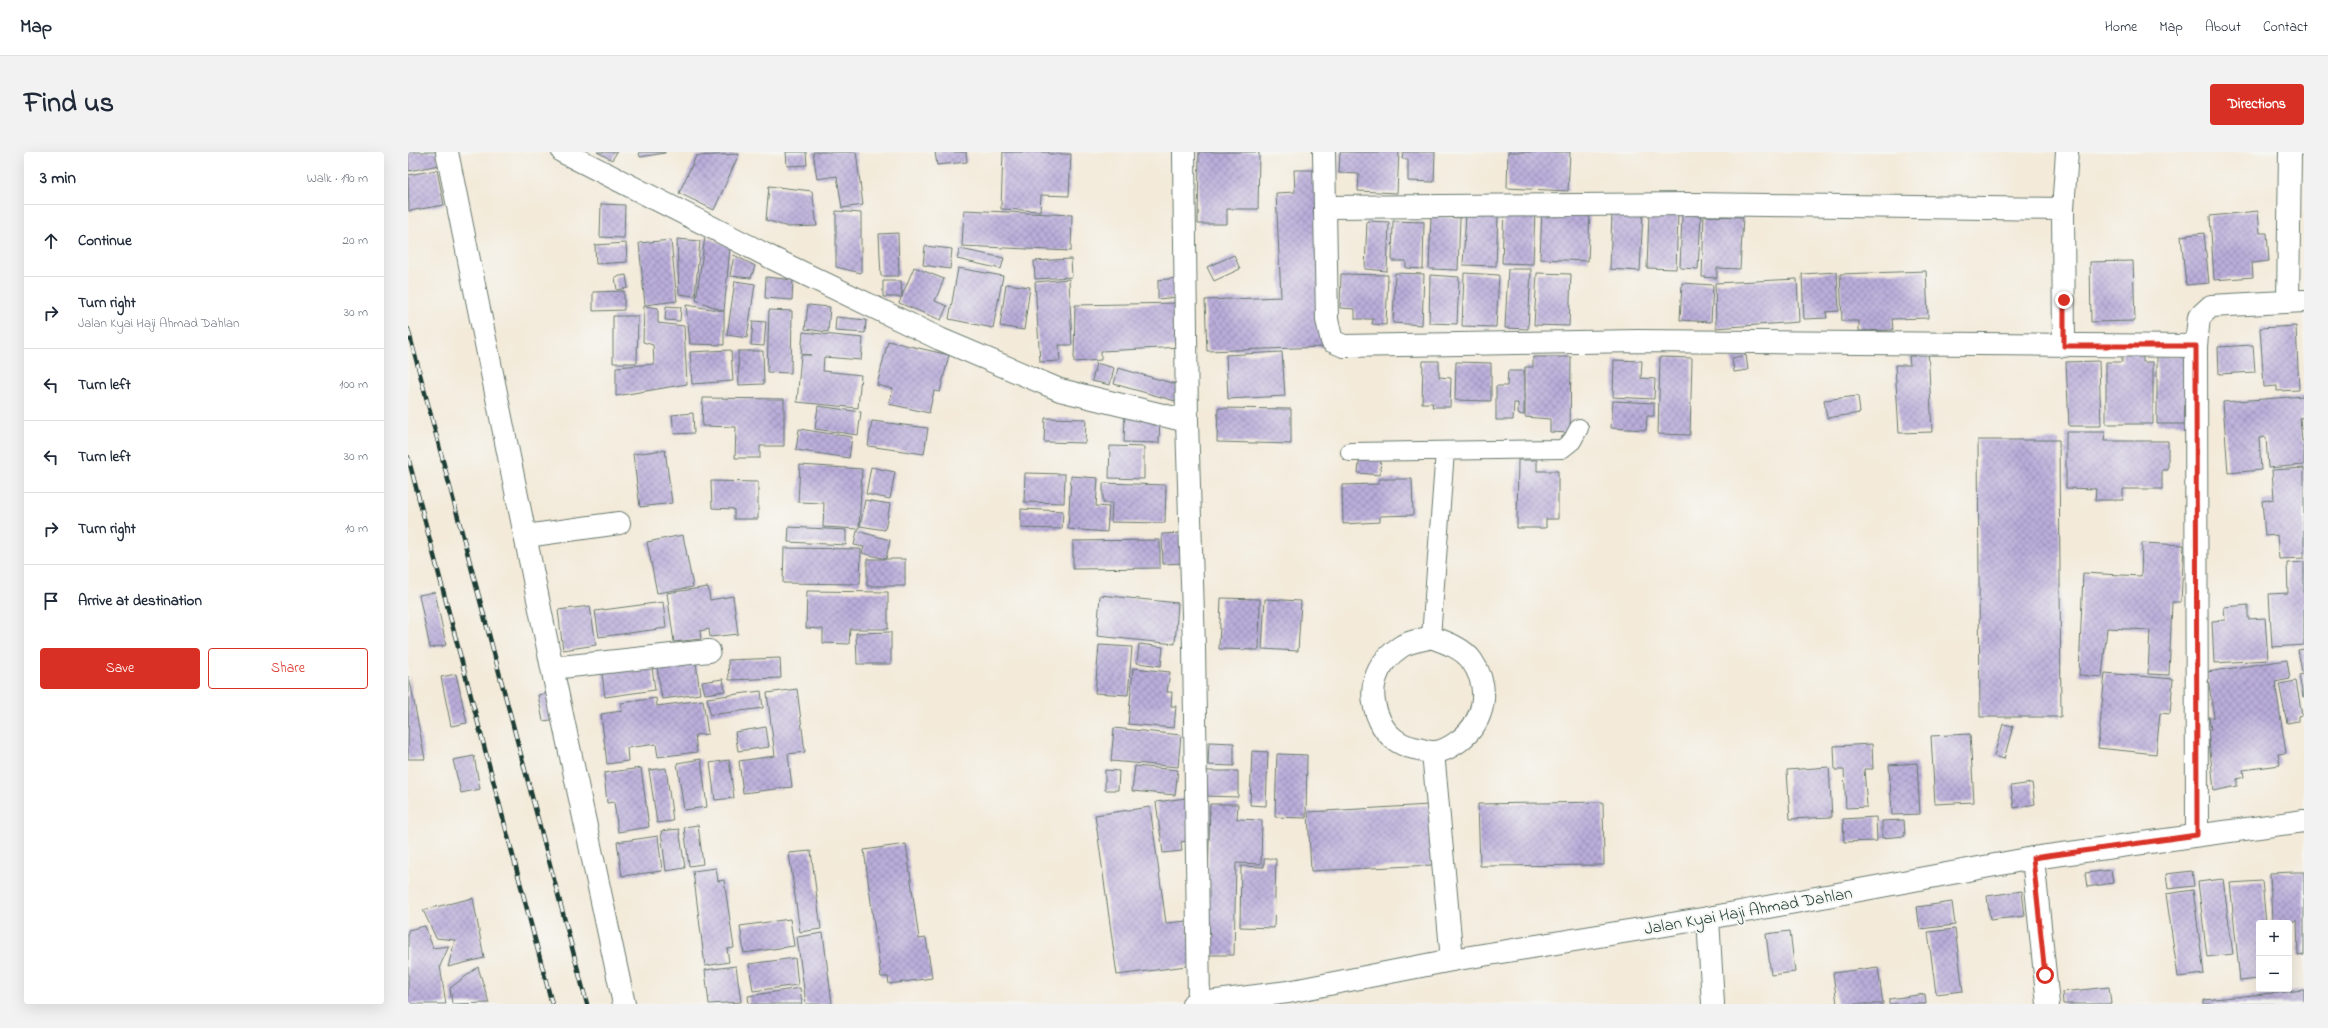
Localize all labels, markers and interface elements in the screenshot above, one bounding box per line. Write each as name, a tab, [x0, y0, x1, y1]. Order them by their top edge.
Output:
text: Map	[20, 14, 52, 41]
text: Home	[2105, 17, 2137, 38]
text: Map	[2159, 17, 2183, 38]
text: About	[2205, 17, 2241, 38]
text: Contact	[2263, 17, 2308, 38]
text: Find us	[24, 84, 114, 125]
button: Directions	[2210, 84, 2304, 125]
text: 3 min	[40, 166, 76, 191]
text: Walk · 190 m	[307, 169, 368, 188]
icon: ahead	[40, 230, 62, 252]
text: Continue	[78, 230, 132, 252]
text: 20 m	[343, 231, 368, 250]
route end	[2055, 291, 2073, 309]
text: Turn right	[78, 292, 136, 314]
icon: right	[40, 302, 62, 324]
text: 30 m	[344, 303, 368, 322]
text: Jalan Kyai Haji Ahmad Dahlan	[78, 314, 239, 333]
icon: left	[40, 374, 62, 396]
text: Turn left	[78, 374, 131, 396]
text: 100 m	[339, 375, 368, 394]
icon: left	[40, 446, 62, 468]
text: Turn left	[78, 446, 131, 468]
text: 30 m	[344, 447, 368, 466]
icon: right	[40, 518, 62, 540]
text: Turn right	[78, 518, 136, 540]
text: 10 m	[345, 519, 368, 538]
icon: arrive	[40, 590, 62, 612]
text: Arrive at destination	[78, 590, 202, 612]
button: Save	[40, 648, 200, 689]
button: Share	[208, 648, 368, 689]
street label: Jalan Kyai Haji Ahmad Dahlan	[1642, 881, 1854, 943]
map controls	[2256, 920, 2292, 992]
button: +	[2256, 920, 2292, 956]
button: −	[2256, 956, 2292, 992]
route start	[2036, 966, 2054, 984]

